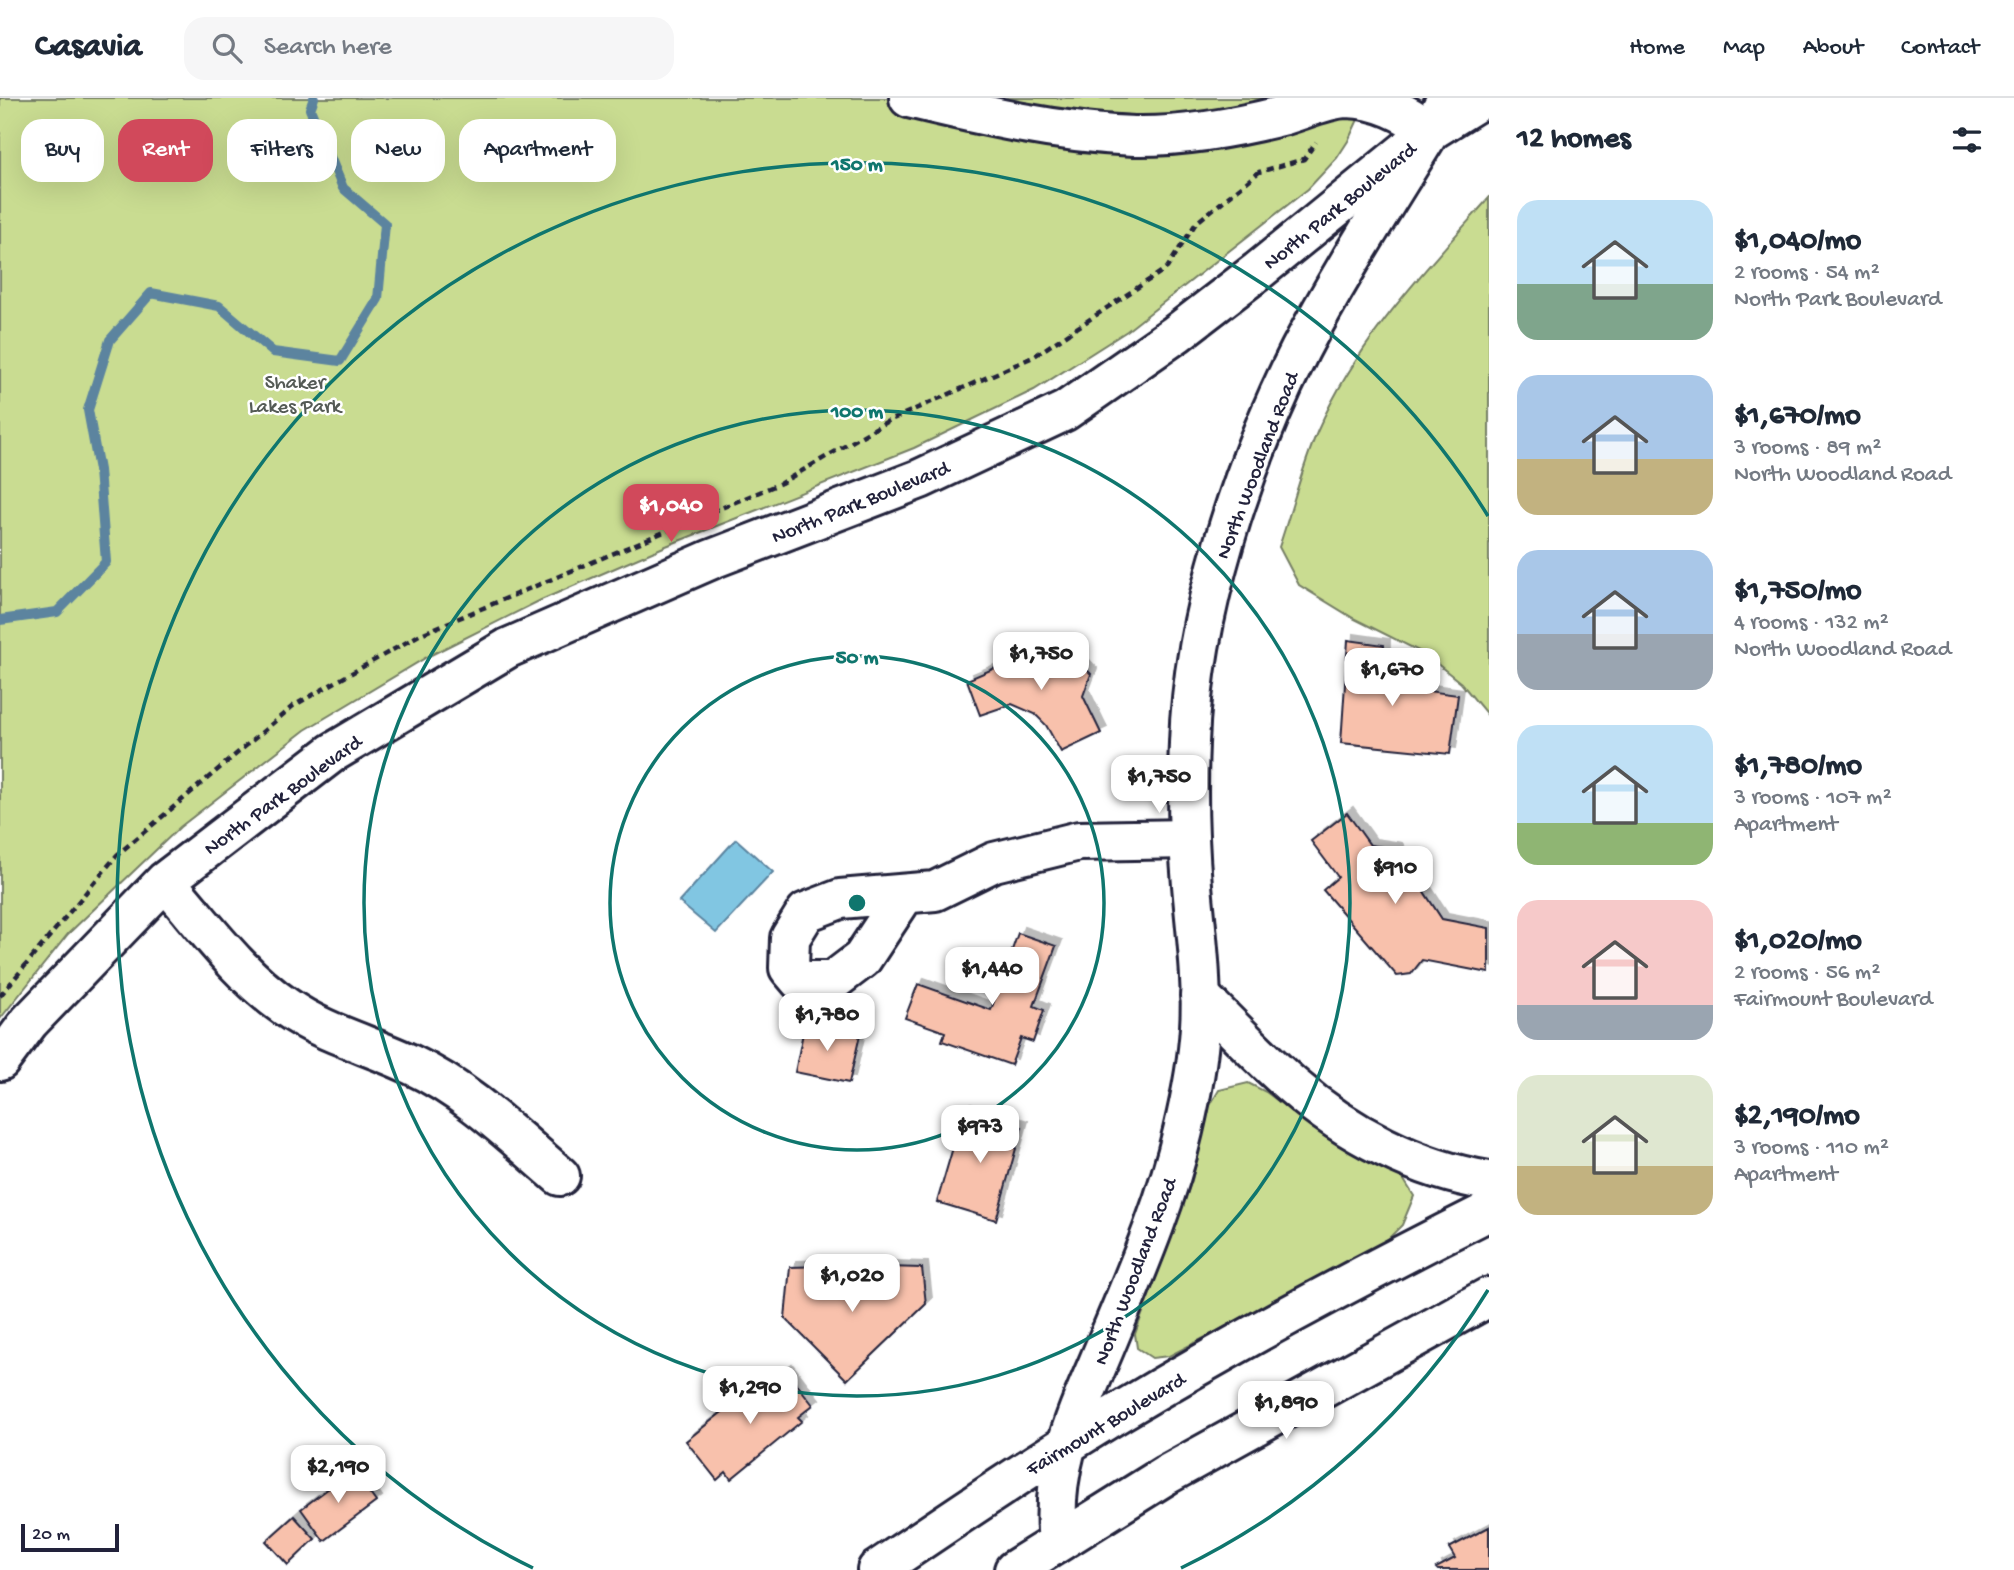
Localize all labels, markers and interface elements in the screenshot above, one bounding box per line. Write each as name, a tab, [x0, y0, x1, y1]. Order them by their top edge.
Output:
search box	[184, 17, 674, 80]
text: Casavia	[35, 29, 142, 67]
icon: search	[208, 29, 246, 67]
text: Search here	[264, 33, 392, 64]
text: Home	[1629, 34, 1685, 63]
text: Map	[1723, 34, 1765, 63]
text: About	[1803, 34, 1863, 63]
text: Contact	[1901, 34, 1979, 63]
chip: Buy	[21, 119, 104, 182]
chip: Rent	[118, 119, 213, 182]
chip: Filters	[227, 119, 337, 182]
chip: New	[351, 119, 445, 182]
chip: Apartment	[459, 119, 616, 182]
icon: filters	[1948, 121, 1986, 159]
text: 12 homes	[1517, 123, 1630, 158]
street label: North Park Boulevard	[1260, 137, 1424, 277]
text: 150 m	[830, 154, 883, 179]
text: $1,040/mo	[1734, 225, 1861, 260]
icon: home	[1573, 228, 1657, 312]
text: 2 rooms · 54 m²	[1734, 260, 1880, 287]
text: North Park Boulevard	[1734, 287, 1942, 314]
street label: North Woodland Road	[1212, 368, 1307, 563]
park label: Shaker Lakes Park	[249, 372, 344, 421]
text: $1,670/mo	[1734, 400, 1861, 435]
text: 100 m	[830, 401, 883, 426]
icon: home	[1573, 403, 1657, 487]
text: 3 rooms · 89 m²	[1734, 435, 1881, 462]
street label: North Park Boulevard	[769, 457, 955, 551]
text: North Woodland Road	[1734, 462, 1951, 489]
pin: $1,040	[614, 484, 728, 544]
text: $1,040	[639, 493, 703, 520]
text: $1,750/mo	[1734, 575, 1862, 610]
icon: home	[1573, 578, 1657, 662]
text: 4 rooms · 132 m²	[1734, 610, 1889, 637]
pin: $1,750	[984, 632, 1098, 692]
text: North Woodland Road	[1734, 637, 1951, 664]
text: $1,750	[1009, 641, 1073, 668]
text: 50 m	[836, 647, 879, 672]
pin: $1,670	[1335, 648, 1449, 708]
text: $1,670	[1360, 657, 1424, 684]
street label: North Park Boulevard	[200, 730, 369, 863]
text: $1,780/mo	[1734, 750, 1862, 785]
icon: home	[1573, 753, 1657, 837]
pin: $1,750	[1102, 756, 1216, 815]
text: $1,750	[1127, 764, 1191, 791]
text: 3 rooms · 107 m²	[1734, 785, 1892, 812]
text: Apartment	[1734, 812, 1838, 839]
pin: $910	[1354, 846, 1436, 906]
text: $910	[1373, 855, 1417, 882]
centre of rings	[845, 891, 869, 915]
text: $1,020/mo	[1734, 925, 1862, 960]
icon: home	[1573, 928, 1657, 1012]
pin: $1,440	[935, 948, 1049, 1007]
text: $1,440	[961, 956, 1023, 983]
text: 2 rooms · 56 m²	[1734, 960, 1880, 987]
text: Fairmount Boulevard	[1734, 987, 1932, 1014]
pin: $1,780	[770, 993, 884, 1053]
text: $1,780	[795, 1002, 859, 1029]
text: $2,190/mo	[1734, 1100, 1860, 1135]
icon: home	[1573, 1103, 1657, 1187]
pin: $973	[939, 1105, 1021, 1165]
text: $973	[957, 1114, 1003, 1141]
text: 3 rooms · 110 m²	[1734, 1135, 1889, 1162]
text: Apartment	[1734, 1162, 1838, 1189]
street label: North Woodland Road	[1090, 1174, 1185, 1369]
pin: $1,020	[795, 1254, 909, 1314]
text: $1,020	[820, 1263, 884, 1290]
pin: $1,290	[693, 1366, 807, 1426]
street label: Fairmount Boulevard	[1022, 1368, 1192, 1484]
text: $1,290	[719, 1375, 781, 1402]
pin: $1,890	[1229, 1382, 1343, 1441]
text: $1,890	[1254, 1390, 1318, 1417]
pin: $2,190	[281, 1446, 395, 1505]
text: $2,190	[307, 1454, 369, 1481]
scale bar	[21, 1521, 119, 1553]
text: 20 m	[32, 1524, 70, 1547]

